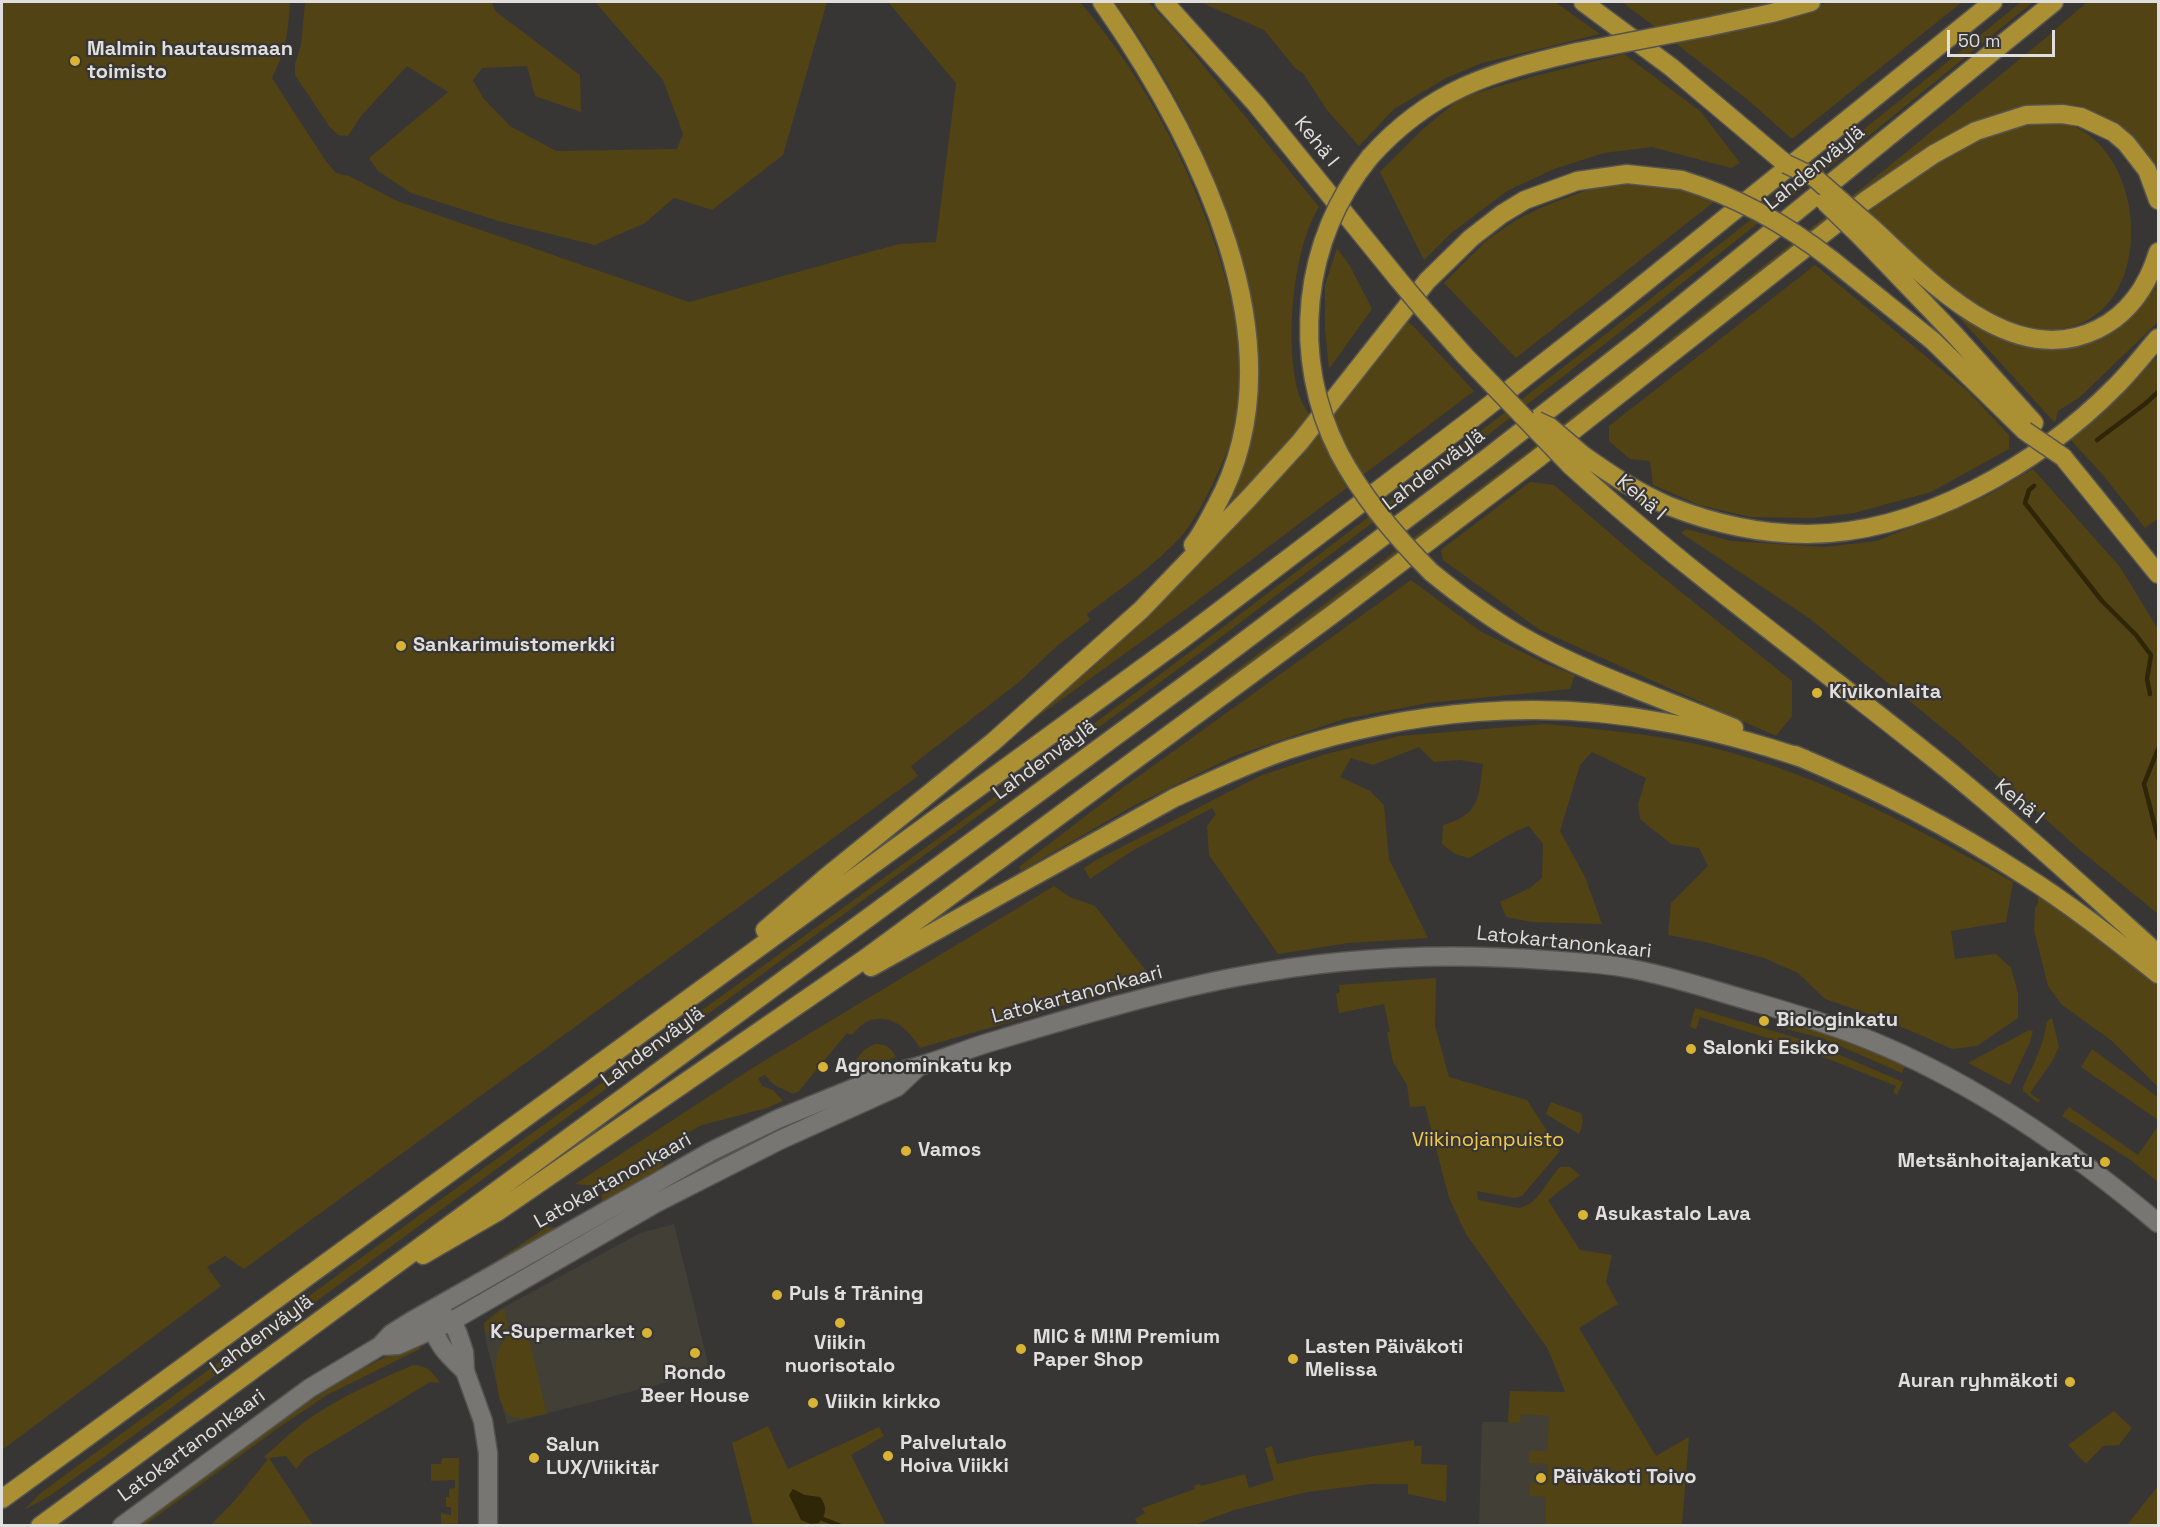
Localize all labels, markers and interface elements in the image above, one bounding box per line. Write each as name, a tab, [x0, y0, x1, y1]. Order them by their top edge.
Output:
scale bar	[1950, 18, 2058, 56]
text: 50 m	[1958, 29, 2000, 52]
place label: Malmin hautausmaan toimisto	[87, 38, 293, 85]
marker: Malmin hautausmaan toimisto	[68, 54, 82, 68]
street label: Kehä I	[1289, 112, 1343, 172]
street label: Lahdenväylä	[1760, 120, 1870, 216]
street label: Lahdenväylä	[1378, 424, 1490, 516]
street label: Kehä I	[1611, 470, 1671, 526]
place label: Sankarimuistomerkki	[413, 634, 615, 658]
marker: Sankarimuistomerkki	[394, 639, 408, 653]
place label: Kivikonlaita	[1829, 681, 1941, 705]
marker: Kivikonlaita	[1810, 686, 1824, 700]
street label: Lahdenväylä	[989, 715, 1101, 805]
street label: Kehä I	[1989, 774, 2049, 830]
street label: Latokartanonkaari	[1475, 922, 1653, 964]
street label: Latokartanonkaari	[989, 961, 1165, 1029]
street label: Lahdenväylä	[597, 1002, 709, 1092]
place label: Biologinkatu	[1776, 1009, 1898, 1033]
marker: Biologinkatu	[1757, 1014, 1771, 1028]
place label: Salonki Esikko	[1703, 1037, 1839, 1061]
marker: Salonki Esikko	[1684, 1042, 1698, 1056]
place label: Agronominkatu kp	[835, 1055, 1012, 1079]
marker: Agronominkatu kp	[816, 1060, 830, 1074]
street label: Latokartanonkaari	[530, 1128, 696, 1234]
park label: Viikinojanpuisto	[1412, 1129, 1564, 1153]
place label: Vamos	[918, 1139, 981, 1163]
marker: Vamos	[899, 1144, 913, 1158]
place label: Metsänhoitajankatu	[1898, 1150, 2093, 1174]
marker: Metsänhoitajankatu	[2098, 1155, 2112, 1169]
place label: Asukastalo Lava	[1595, 1203, 1751, 1227]
marker: Asukastalo Lava	[1576, 1208, 1590, 1222]
place label: Puls & Träning	[789, 1283, 924, 1307]
marker: Puls & Träning	[770, 1288, 784, 1302]
street label: Lahdenväylä	[206, 1290, 318, 1380]
marker: Viikin nuorisotalo	[833, 1316, 847, 1330]
place label: K-Supermarket	[490, 1321, 635, 1345]
marker: K-Supermarket	[640, 1326, 654, 1340]
place label: MIC & M!M Premium Paper Shop	[1033, 1326, 1220, 1373]
place label: Viikin nuorisotalo	[785, 1332, 895, 1379]
place label: Lasten Päiväkoti Melissa	[1305, 1336, 1463, 1383]
marker: MIC & M!M Premium Paper Shop	[1014, 1342, 1028, 1356]
marker: Rondo Beer House	[688, 1346, 702, 1360]
marker: Lasten Päiväkoti Melissa	[1286, 1352, 1300, 1366]
place label: Rondo Beer House	[640, 1362, 750, 1409]
place label: Auran ryhmäkoti	[1898, 1370, 2058, 1394]
marker: Auran ryhmäkoti	[2063, 1375, 2077, 1389]
street label: Latokartanonkaari	[114, 1385, 270, 1507]
place label: Viikin kirkko	[825, 1391, 941, 1415]
marker: Viikin kirkko	[806, 1396, 820, 1410]
place label: Palvelutalo Hoiva Viikki	[900, 1432, 1009, 1479]
place label: Salun LUX/Viikitär	[546, 1434, 659, 1481]
marker: Palvelutalo Hoiva Viikki	[881, 1449, 895, 1463]
marker: Salun LUX/Viikitär	[527, 1451, 541, 1465]
place label: Päiväkoti Toivo	[1553, 1466, 1697, 1490]
marker: Päiväkoti Toivo	[1534, 1471, 1548, 1485]

